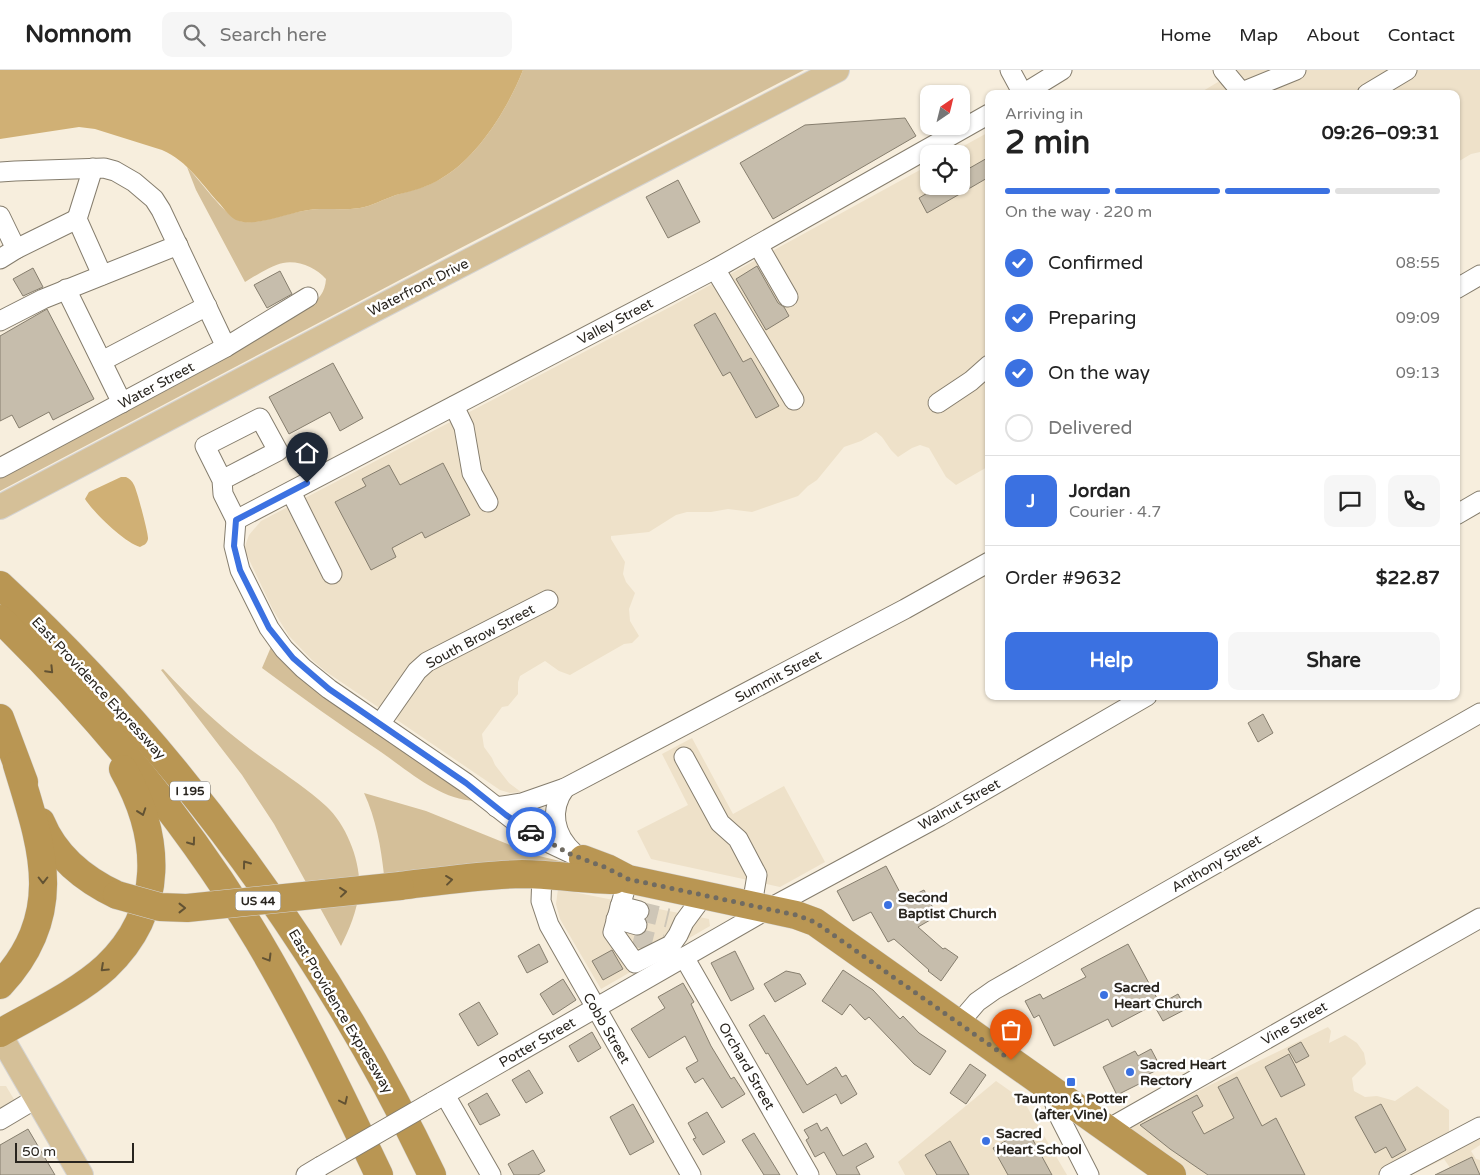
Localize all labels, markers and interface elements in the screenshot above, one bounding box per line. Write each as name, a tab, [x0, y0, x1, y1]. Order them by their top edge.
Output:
search box	[162, 12, 512, 57]
text: Nomnom	[25, 20, 132, 49]
icon: search	[180, 21, 208, 49]
text: Search here	[220, 24, 327, 46]
text: Home	[1160, 24, 1211, 46]
text: Map	[1239, 24, 1278, 46]
text: About	[1306, 24, 1360, 46]
text: Contact	[1388, 24, 1455, 46]
north arrow	[920, 85, 970, 135]
map controls	[920, 85, 970, 195]
text: Arriving in	[1005, 104, 1083, 124]
text: 09:26–09:31	[1322, 122, 1440, 144]
text: 2 min	[1005, 124, 1090, 162]
button: locate	[920, 145, 970, 195]
text: On the way · 220 m	[1005, 202, 1152, 222]
icon: check	[1005, 249, 1033, 277]
text: Confirmed	[1048, 252, 1143, 274]
text: 08:55	[1396, 253, 1440, 273]
street label: Waterfront Drive	[365, 255, 471, 320]
street label: Valley Street	[575, 294, 656, 348]
icon: check	[1005, 304, 1033, 332]
text: Preparing	[1048, 307, 1137, 329]
text: 09:09	[1396, 308, 1440, 328]
street label: Water Street	[115, 358, 198, 413]
icon: check	[1005, 359, 1033, 387]
text: On the way	[1048, 362, 1150, 384]
text: 09:13	[1396, 363, 1440, 383]
text: Delivered	[1048, 417, 1133, 439]
pin	[286, 432, 328, 483]
icon: home	[293, 439, 321, 467]
button: chat	[1324, 475, 1376, 527]
button: phone	[1388, 475, 1440, 527]
text: Jordan	[1069, 480, 1131, 502]
text: J	[1027, 490, 1035, 512]
text: Courier · 4.7	[1069, 502, 1161, 522]
text: Order #9632	[1005, 567, 1122, 589]
text: $22.87	[1376, 567, 1440, 589]
street label: South Brow Street	[423, 600, 538, 672]
street label: East Providence Expressway	[28, 614, 169, 763]
button: Help	[1005, 632, 1218, 690]
button: Share	[1228, 632, 1440, 690]
street label: Summit Street	[732, 646, 825, 706]
one-way arrow	[44, 664, 53, 673]
street label: Walnut Street	[915, 775, 1004, 834]
road number: I 195	[170, 781, 210, 800]
one-way arrow	[136, 807, 146, 816]
courier	[506, 807, 556, 857]
icon: car	[517, 818, 545, 846]
street label: Anthony Street	[1168, 831, 1265, 896]
one-way arrow	[186, 836, 195, 845]
one-way arrow	[243, 860, 252, 870]
one-way arrow	[445, 875, 453, 886]
one-way arrow	[38, 876, 49, 884]
one-way arrow	[339, 887, 347, 898]
place label: Second Baptist Church	[898, 889, 997, 922]
road number: US 44	[236, 891, 280, 910]
marker: Second Baptist Church	[882, 899, 894, 911]
one-way arrow	[178, 903, 186, 913]
street label: East Providence Expressway	[285, 926, 397, 1097]
one-way arrow	[262, 952, 272, 961]
one-way arrow	[101, 962, 110, 971]
place label: Sacred Heart Church	[1114, 979, 1202, 1012]
marker: Sacred Heart Church	[1098, 989, 1110, 1001]
street label: Cobb Street	[579, 990, 634, 1067]
street label: Vine Street	[1258, 997, 1331, 1049]
pin	[990, 1009, 1032, 1060]
street label: Potter Street	[496, 1013, 579, 1071]
icon: bag	[997, 1016, 1025, 1044]
street label: Orchard Street	[715, 1020, 779, 1113]
place label: Sacred Heart Rectory	[1140, 1056, 1227, 1089]
marker: Sacred Heart Rectory	[1124, 1066, 1136, 1078]
marker: Taunton & Potter (after Vine)	[1065, 1076, 1077, 1088]
place label: Taunton & Potter (after Vine)	[1013, 1090, 1128, 1123]
one-way arrow	[338, 1096, 348, 1105]
place label: Sacred Heart School	[996, 1125, 1082, 1158]
marker: Sacred Heart School	[980, 1135, 992, 1147]
scale bar	[15, 1140, 134, 1163]
text: 50 m	[22, 1143, 56, 1160]

